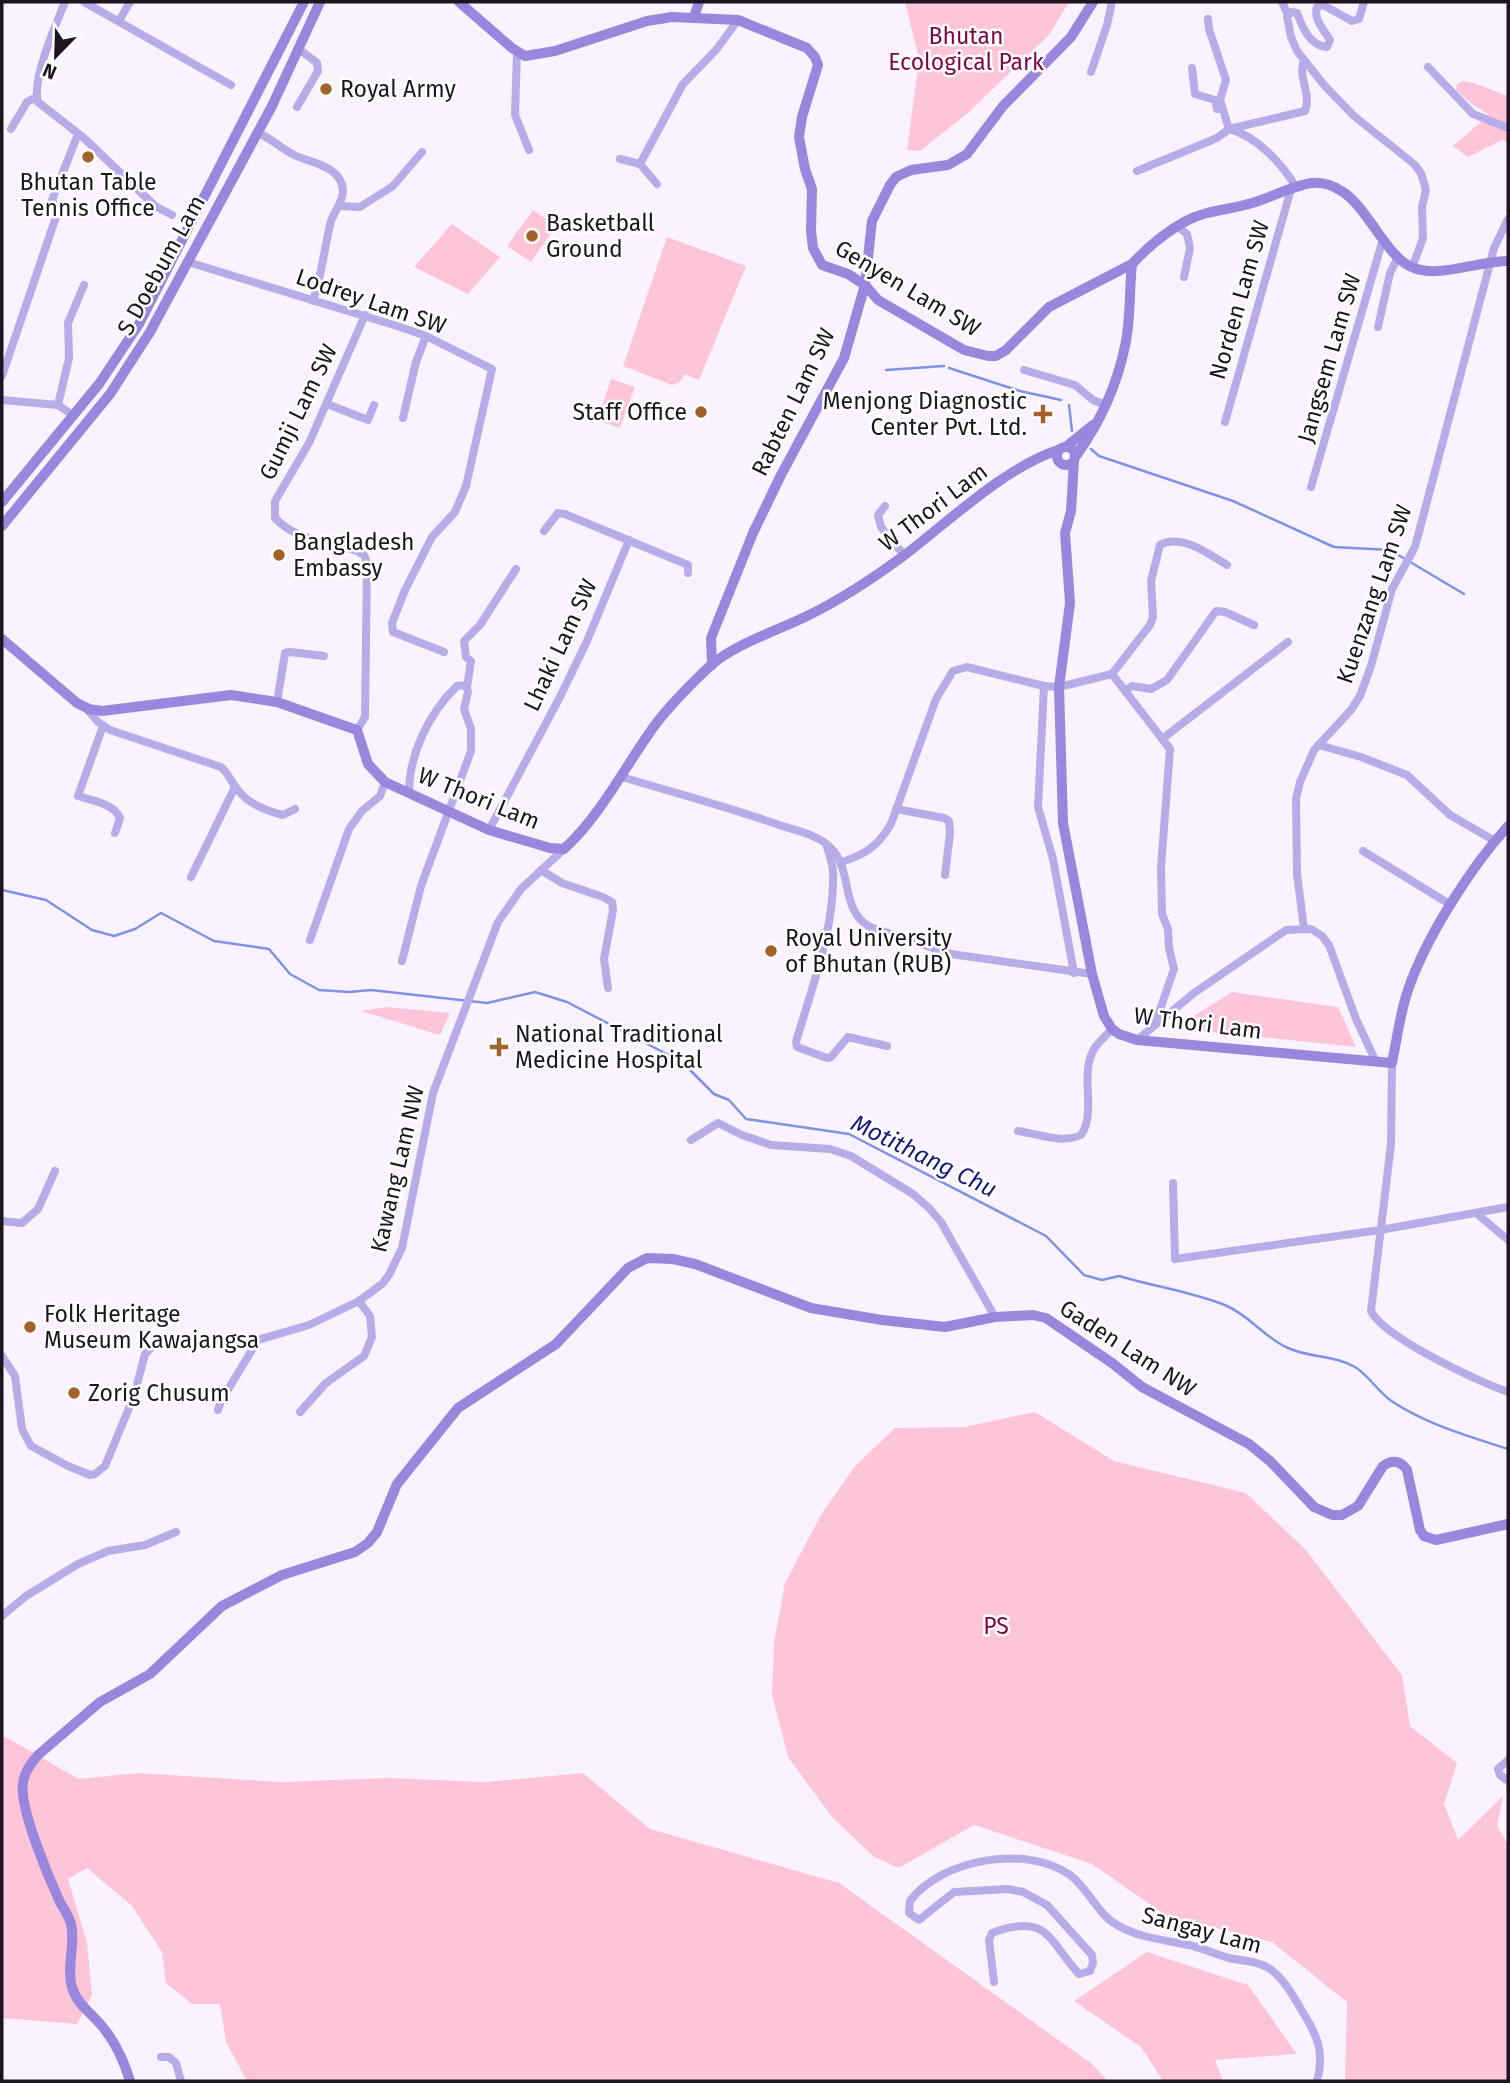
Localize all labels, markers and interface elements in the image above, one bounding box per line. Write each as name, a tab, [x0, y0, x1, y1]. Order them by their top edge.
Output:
north arrow	[21, 21, 91, 91]
park label: Bhutan Ecological Park	[888, 22, 1044, 76]
text: N	[39, 58, 60, 84]
place label: Royal Army	[340, 75, 457, 103]
marker: Royal Army	[318, 81, 334, 97]
marker: Bhutan Table Tennis Office	[80, 149, 96, 165]
place label: Bhutan Table Tennis Office	[19, 168, 157, 222]
street label: S Doebum Lam	[111, 190, 211, 340]
place label: Basketball Ground	[546, 209, 655, 263]
street label: Norden Lam SW	[1203, 217, 1275, 383]
marker: Basketball Ground	[524, 228, 540, 244]
street label: Genyen Lam SW	[830, 234, 986, 342]
street label: Lodrey Lam SW	[292, 262, 450, 340]
street label: Jangsem Lam SW	[1291, 270, 1367, 446]
street label: Rabten Lam SW	[745, 324, 841, 480]
street label: Gumji Lam SW	[253, 340, 343, 484]
place label: Menjong Diagnostic Center Pvt. Ltd.	[823, 387, 1027, 441]
place label: Staff Office	[572, 398, 687, 426]
marker: Staff Office	[693, 404, 709, 420]
marker: Menjong Diagnostic Center Pvt. Ltd.	[1033, 404, 1053, 424]
street label: W Thori Lam	[873, 457, 993, 557]
street label: Kuenzang Lam SW	[1330, 501, 1418, 687]
place label: Bangladesh Embassy	[293, 528, 415, 582]
marker: Bangladesh Embassy	[271, 547, 287, 563]
street label: Lhaki Lam SW	[517, 575, 603, 715]
street label: W Thori Lam	[414, 761, 544, 835]
place label: Royal University of Bhutan (RUB)	[785, 924, 953, 978]
marker: Royal University of Bhutan (RUB)	[763, 943, 779, 959]
street label: W Thori Lam	[1132, 1001, 1264, 1045]
place label: National Traditional Medicine Hospital	[515, 1020, 723, 1074]
marker: National Traditional Medicine Hospital	[489, 1037, 509, 1057]
street label: Kawang Lam NW	[364, 1083, 430, 1255]
water label: Motithang Chu	[847, 1109, 1001, 1203]
street label: Gaden Lam NW	[1054, 1293, 1202, 1403]
place label: Folk Heritage Museum Kawajangsa	[44, 1300, 259, 1354]
marker: Folk Heritage Museum Kawajangsa	[22, 1319, 38, 1335]
place label: Zorig Chusum	[88, 1379, 230, 1407]
marker: Zorig Chusum	[66, 1385, 82, 1401]
park label: PS	[983, 1612, 1009, 1640]
street label: Sangay Lam	[1139, 1901, 1265, 1959]

